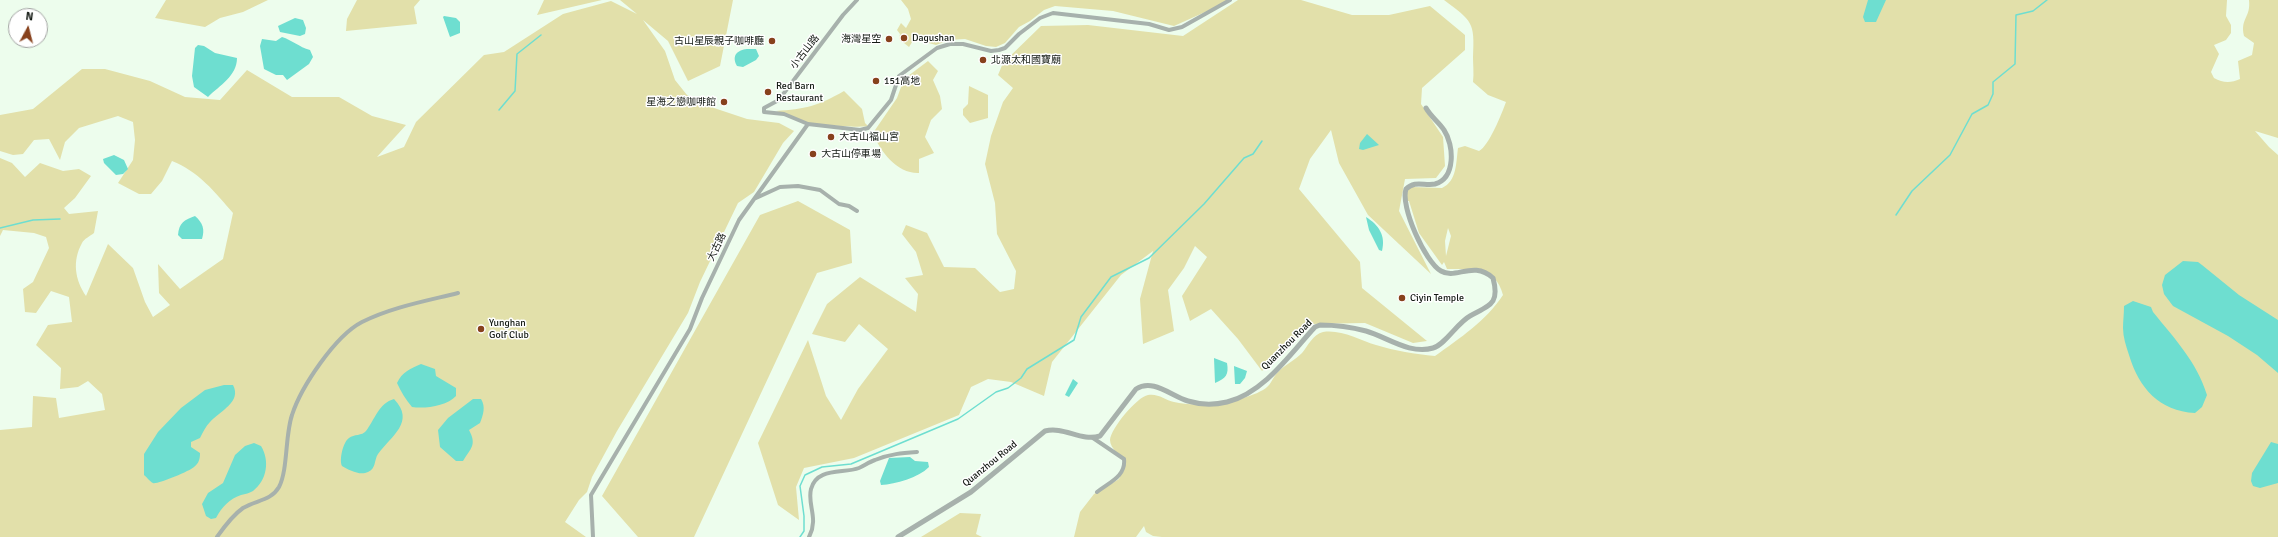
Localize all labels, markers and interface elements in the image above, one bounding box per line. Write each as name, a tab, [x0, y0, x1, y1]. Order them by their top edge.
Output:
north arrow	[8, 8, 48, 48]
text: N	[25, 10, 34, 24]
place label: Dagushan	[912, 32, 955, 44]
street label: 小古山路	[788, 33, 822, 71]
place label: 海灣星空	[841, 33, 881, 45]
marker: Dagushan	[899, 33, 909, 43]
marker: 海灣星空	[884, 34, 894, 44]
place label: 古山星辰親子咖啡廳	[674, 35, 764, 47]
marker: 古山星辰親子咖啡廳	[767, 36, 777, 46]
place label: 北源太和國寶廟	[991, 54, 1061, 66]
marker: 北源太和國寶廟	[978, 55, 988, 65]
place label: 151高地	[884, 75, 920, 87]
marker: 151高地	[871, 76, 881, 86]
place label: Red Barn Restaurant	[776, 80, 823, 104]
marker: Red Barn Restaurant	[763, 87, 773, 97]
place label: 星海之戀咖啡館	[646, 96, 716, 108]
marker: 星海之戀咖啡館	[719, 97, 729, 107]
place label: 大古山福山宮	[839, 131, 899, 143]
marker: 大古山福山宮	[826, 132, 836, 142]
place label: 大古山停車場	[821, 148, 881, 160]
marker: 大古山停車場	[808, 149, 818, 159]
street label: 大古路	[705, 231, 729, 263]
place label: Ciyin Temple	[1410, 292, 1464, 304]
marker: Ciyin Temple	[1397, 293, 1407, 303]
place label: Yunghan Golf Club	[489, 317, 529, 340]
street label: Quanzhou Road	[1259, 317, 1315, 373]
marker: Yunghan Golf Club	[476, 324, 486, 334]
street label: Quanzhou Road	[960, 438, 1020, 490]

